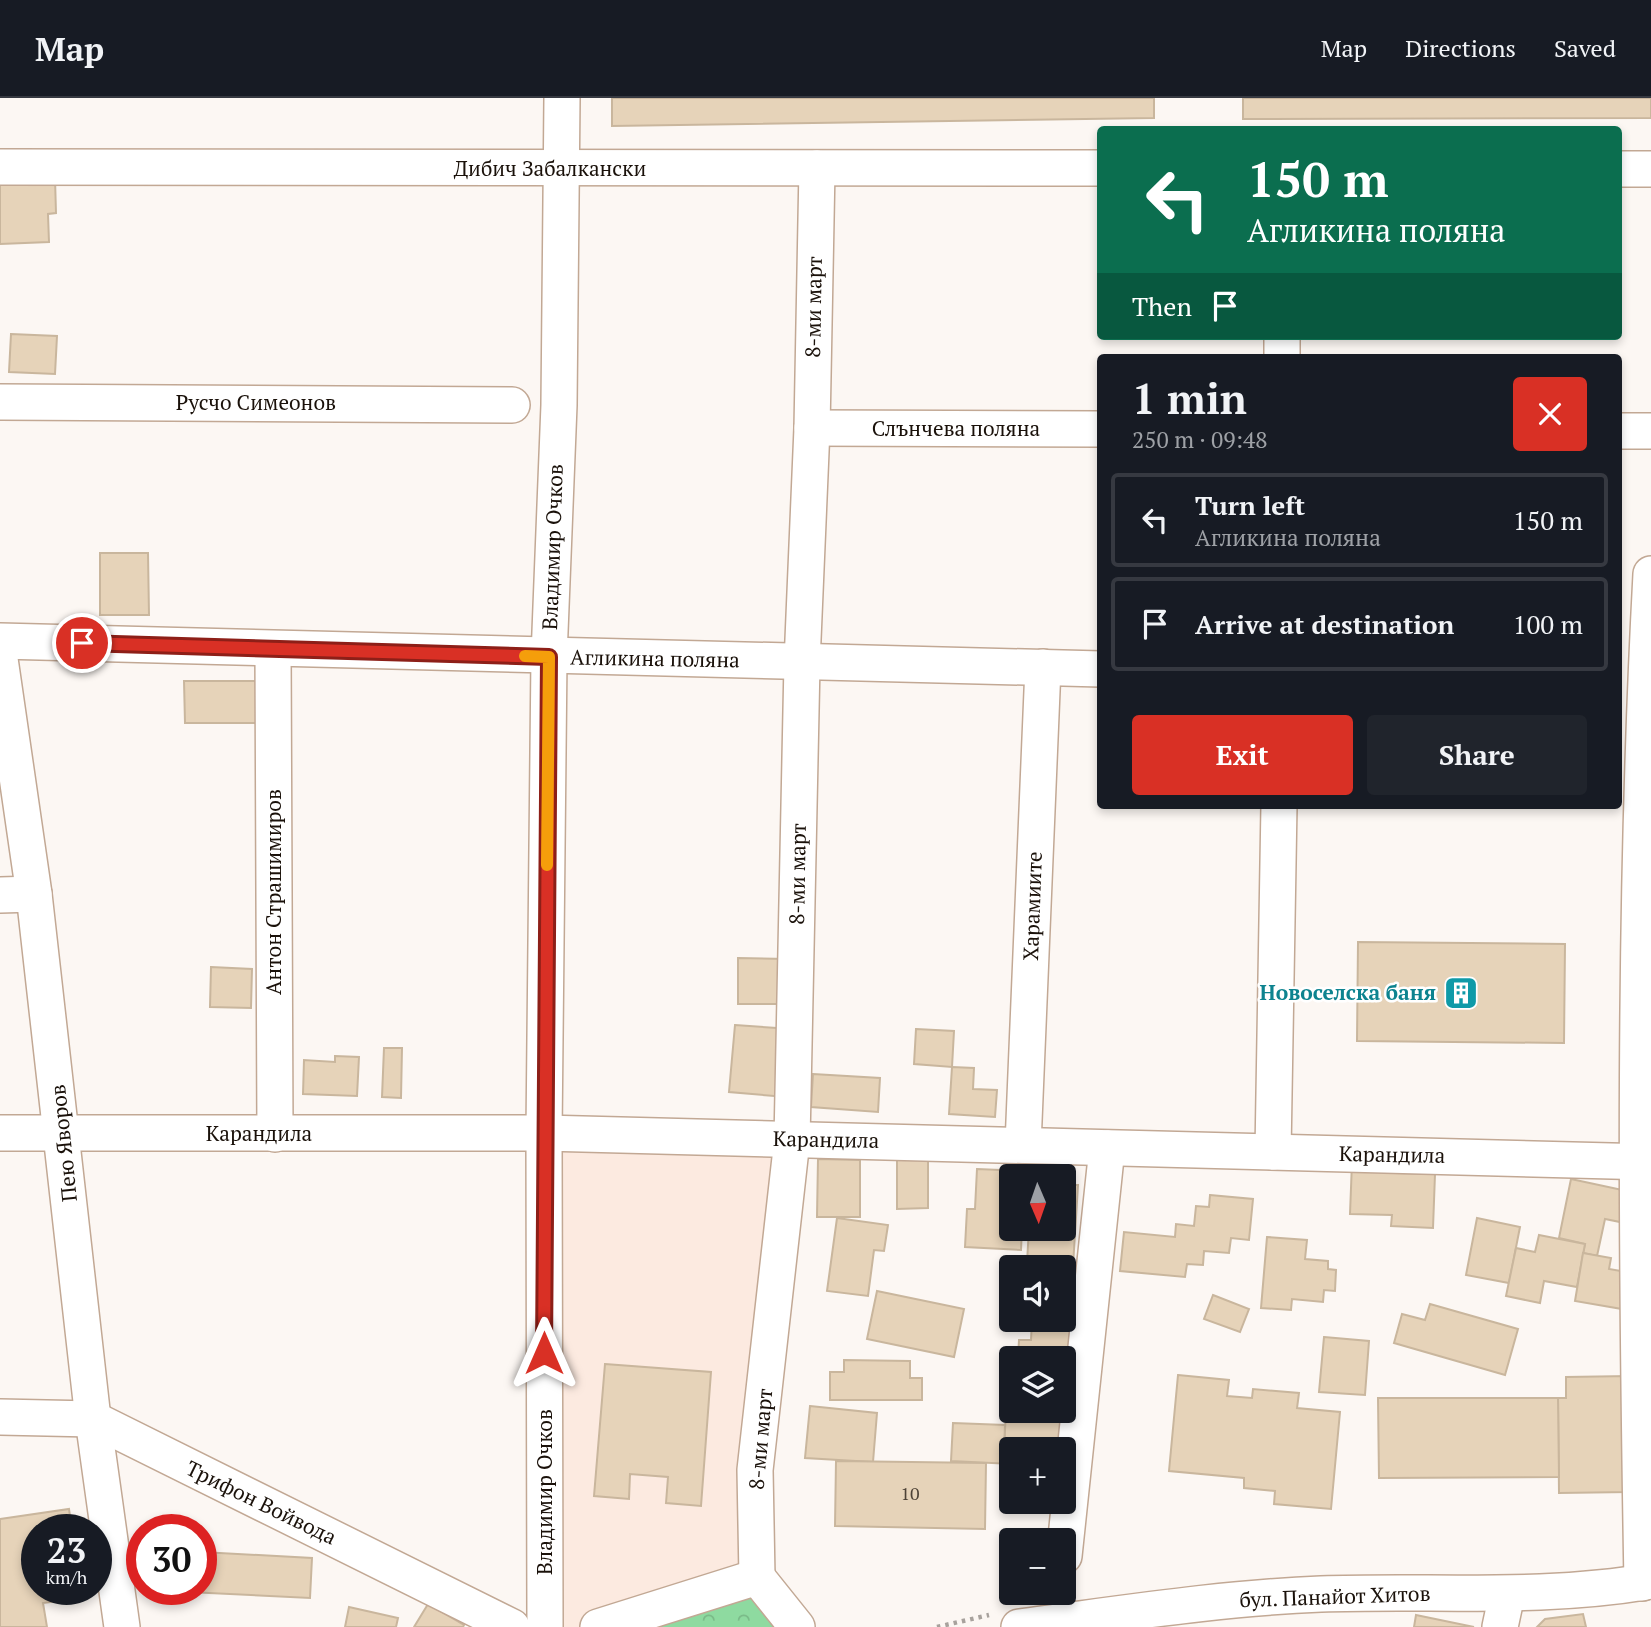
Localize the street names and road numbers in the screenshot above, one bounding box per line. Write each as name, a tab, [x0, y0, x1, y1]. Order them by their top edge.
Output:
street label: Дибич Забалкански	[454, 154, 646, 182]
street label: 8-ми март	[798, 256, 828, 358]
street label: Русчо Симеонов	[176, 388, 336, 416]
street label: Слънчева поляна	[872, 414, 1041, 442]
street label: Владимир Очков	[535, 463, 569, 630]
street label: Агликина поляна	[570, 643, 740, 673]
street label: Антон Страшимиров	[259, 789, 287, 995]
street label: 8-ми март	[782, 823, 812, 925]
street label: Харамиите	[1016, 851, 1048, 961]
street label: Пею Яворов	[43, 1083, 83, 1203]
street label: Карандила	[206, 1119, 313, 1147]
street label: Карандила	[773, 1124, 880, 1154]
street label: Карандила	[1339, 1139, 1446, 1169]
street label: 8-ми март	[742, 1387, 778, 1491]
street label: Владимир Очков	[530, 1409, 558, 1575]
street label: Трифон Войвода	[182, 1454, 342, 1551]
street label: бул. Панайот Хитов	[1239, 1579, 1431, 1613]

